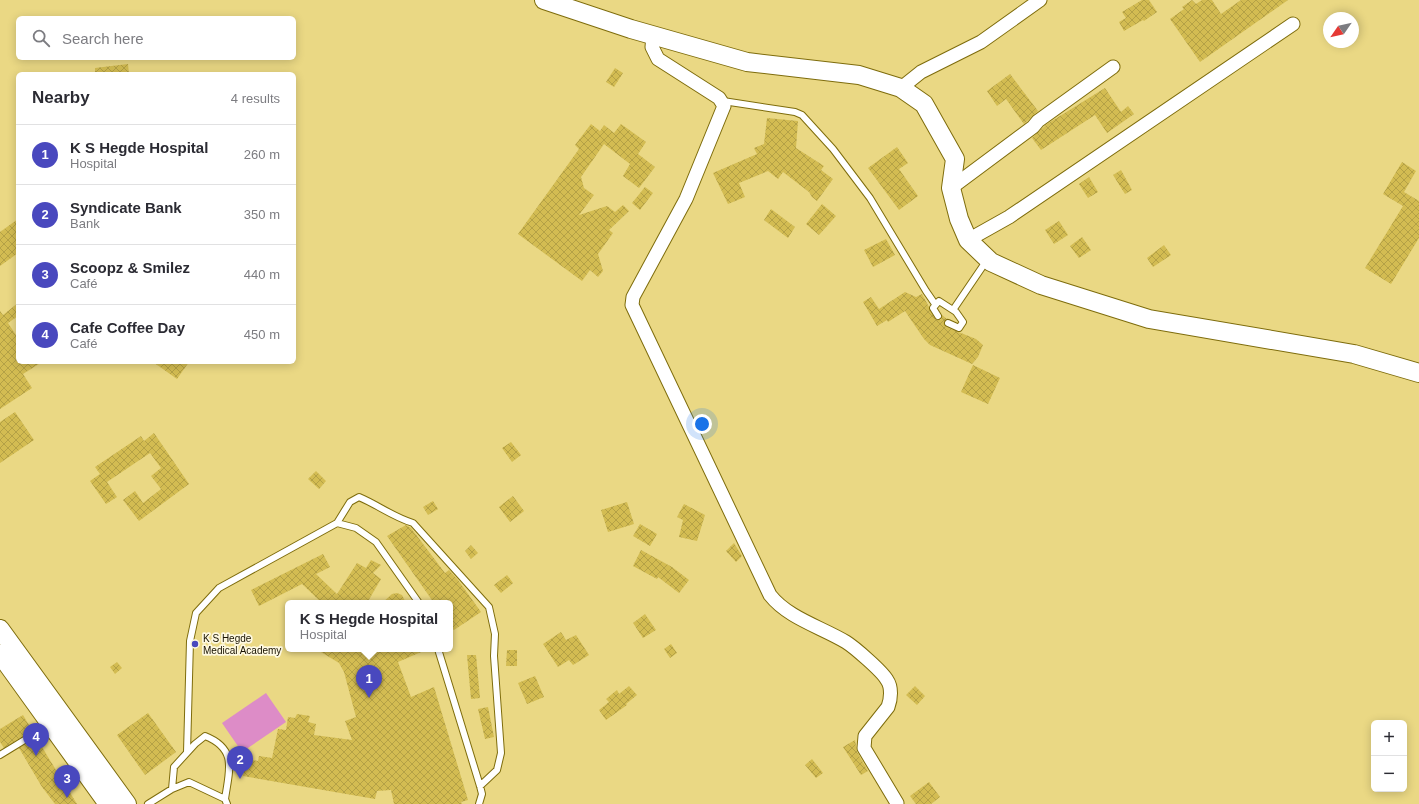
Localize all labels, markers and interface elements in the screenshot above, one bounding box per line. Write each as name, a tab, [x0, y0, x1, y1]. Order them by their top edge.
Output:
north arrow	[1323, 12, 1359, 48]
search box	[16, 16, 296, 60]
icon: search	[30, 27, 52, 49]
text: Search here	[62, 30, 144, 47]
text: Nearby	[32, 88, 90, 107]
text: 4 results	[231, 91, 280, 106]
text: K S Hegde Hospital	[70, 139, 208, 156]
text: 1	[41, 147, 49, 162]
text: 260 m	[244, 147, 280, 162]
text: Hospital	[70, 156, 117, 171]
text: Syndicate Bank	[70, 199, 182, 216]
text: 2	[41, 207, 49, 222]
text: 350 m	[244, 207, 280, 222]
text: Bank	[70, 216, 100, 231]
text: Scoopz & Smilez	[70, 259, 190, 276]
text: 3	[41, 267, 49, 282]
text: 440 m	[244, 267, 280, 282]
text: Café	[70, 276, 97, 291]
text: Cafe Coffee Day	[70, 319, 185, 336]
text: 4	[41, 327, 49, 342]
text: 450 m	[244, 327, 280, 342]
text: Café	[70, 336, 97, 351]
your location	[692, 414, 712, 434]
popup	[285, 600, 453, 652]
text: K S Hegde Hospital	[300, 610, 438, 627]
text: Hospital	[300, 627, 347, 642]
place label: K S Hegde Medical Academy	[203, 633, 281, 656]
marker: K S Hegde Medical Academy	[190, 639, 200, 649]
pin: 1	[356, 665, 382, 698]
map controls	[1371, 720, 1407, 792]
button: +	[1371, 720, 1407, 756]
pin: 4	[23, 723, 49, 756]
pin: 2	[227, 746, 253, 779]
button: −	[1371, 756, 1407, 792]
pin: 3	[54, 765, 80, 798]

